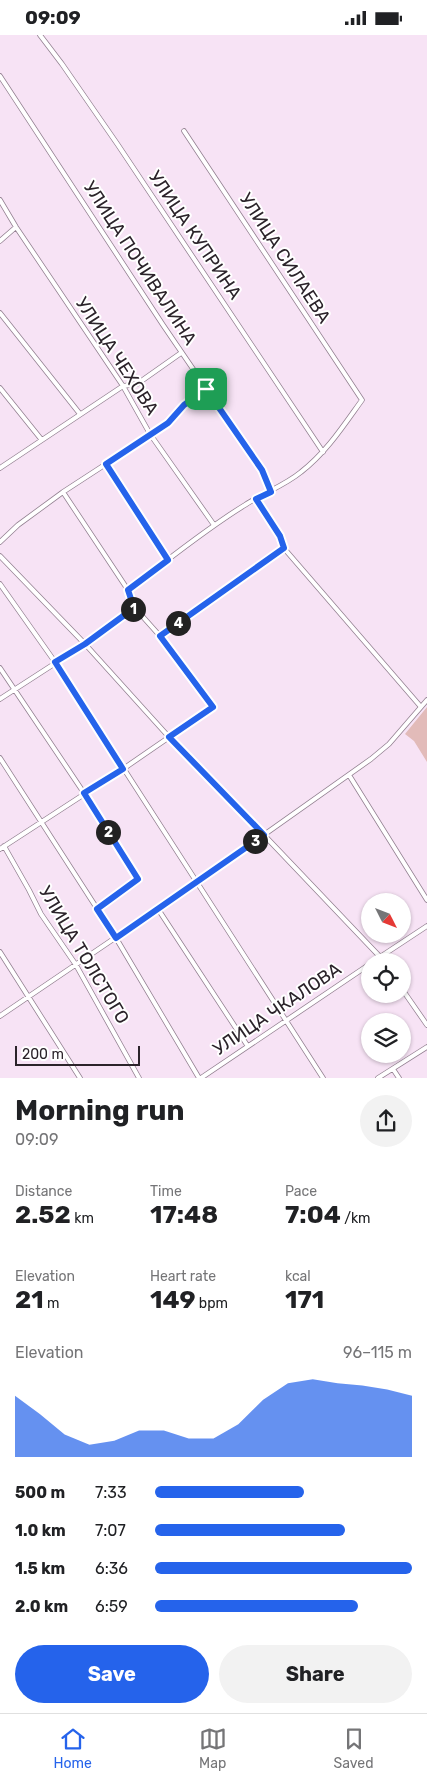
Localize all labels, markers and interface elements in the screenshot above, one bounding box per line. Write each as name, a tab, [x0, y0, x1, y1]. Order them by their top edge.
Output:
text: 09:09	[25, 6, 81, 29]
street label: УЛИЦА КУПРИНА	[144, 166, 246, 304]
street label: УЛИЦА ПОЧИВАЛИНА	[79, 177, 201, 349]
street label: УЛИЦА СИЛАЕВА	[235, 189, 335, 327]
street label: УЛИЦА ЧЕХОВА	[71, 293, 163, 419]
pin	[185, 368, 227, 410]
icon: arrive	[192, 375, 220, 403]
pin: 1	[120, 597, 146, 621]
text: 1	[130, 601, 137, 618]
pin: 4	[166, 611, 190, 635]
text: 4	[174, 615, 183, 632]
pin: 2	[96, 819, 120, 845]
text: 2	[104, 824, 113, 841]
pin: 3	[242, 829, 268, 853]
text: 3	[251, 833, 260, 850]
street label: УЛИЦА ТОЛСТОГО	[34, 882, 134, 1028]
north arrow	[361, 893, 411, 943]
map controls	[361, 893, 411, 1063]
button: locate	[361, 953, 411, 1003]
street label: УЛИЦА ЧКАЛОВА	[209, 958, 345, 1060]
button: layers	[361, 1013, 411, 1063]
scale bar	[15, 1043, 140, 1066]
text: 200 m	[22, 1046, 64, 1063]
text: Morning run	[15, 1094, 184, 1127]
button: share	[360, 1095, 412, 1147]
text: 09:09	[15, 1130, 58, 1149]
text: Distance	[15, 1183, 72, 1200]
text: Time	[150, 1183, 182, 1200]
text: Pace	[285, 1183, 317, 1200]
text: 2.52	[15, 1200, 71, 1229]
text: 17:48	[150, 1200, 218, 1229]
text: 7:04	[285, 1200, 341, 1229]
text: km	[71, 1210, 94, 1227]
text: /km	[341, 1210, 371, 1227]
text: Elevation	[15, 1268, 75, 1285]
text: Heart rate	[150, 1268, 216, 1285]
text: kcal	[285, 1268, 311, 1285]
text: 21	[15, 1285, 44, 1314]
text: 149	[150, 1285, 195, 1314]
text: 171	[285, 1285, 324, 1314]
text: m	[44, 1295, 60, 1312]
text: bpm	[195, 1295, 228, 1312]
text: Elevation	[15, 1343, 84, 1362]
text: 96–115 m	[343, 1343, 412, 1362]
text: 500 m	[15, 1483, 65, 1502]
text: 7:33	[95, 1483, 127, 1502]
text: 1.0 km	[15, 1521, 66, 1540]
text: 7:07	[95, 1521, 126, 1540]
text: 1.5 km	[15, 1559, 65, 1578]
text: 6:36	[95, 1559, 128, 1578]
text: 2.0 km	[15, 1597, 68, 1616]
text: 6:59	[95, 1597, 128, 1616]
button: Save	[15, 1645, 209, 1703]
button: Share	[219, 1645, 412, 1703]
tab: Home	[53, 1725, 92, 1772]
tab: Map	[199, 1725, 227, 1772]
tab: Saved	[334, 1725, 374, 1772]

